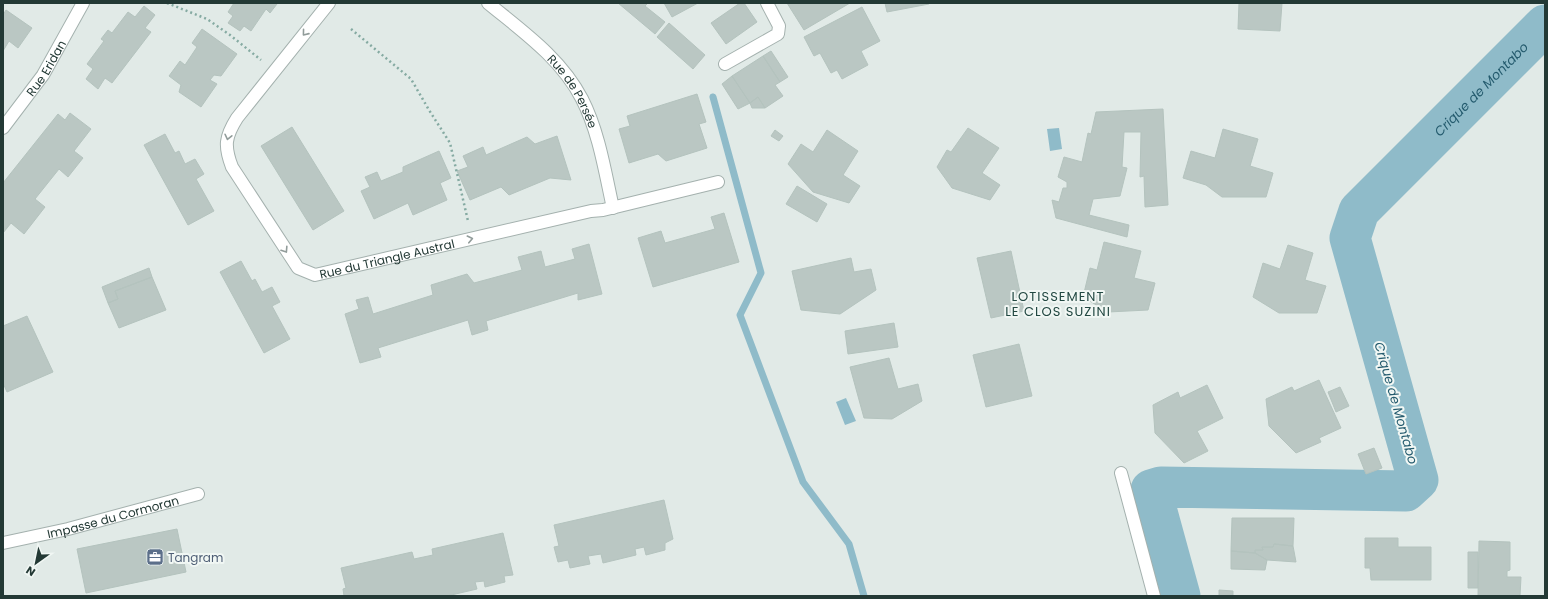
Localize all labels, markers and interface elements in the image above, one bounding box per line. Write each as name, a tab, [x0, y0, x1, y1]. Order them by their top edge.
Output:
one-way arrow	[302, 29, 309, 36]
street label: Rue Eridan	[22, 37, 69, 99]
water label: Crique de Montabo	[1430, 38, 1532, 140]
street label: Rue de Persée	[544, 50, 602, 130]
one-way arrow	[224, 134, 232, 140]
street label: Rue du Triangle Austral	[318, 234, 456, 282]
one-way arrow	[467, 235, 473, 243]
one-way arrow	[280, 246, 287, 253]
district label: LOTISSEMENT LE CLOS SUZINI	[1005, 287, 1111, 321]
water label: Crique de Montabo	[1369, 340, 1423, 466]
street label: Impasse du Cormoran	[45, 491, 181, 542]
north arrow	[16, 543, 56, 583]
office icon: Tangram	[145, 547, 165, 567]
place label: Tangram	[168, 549, 223, 566]
text: N	[23, 562, 38, 580]

